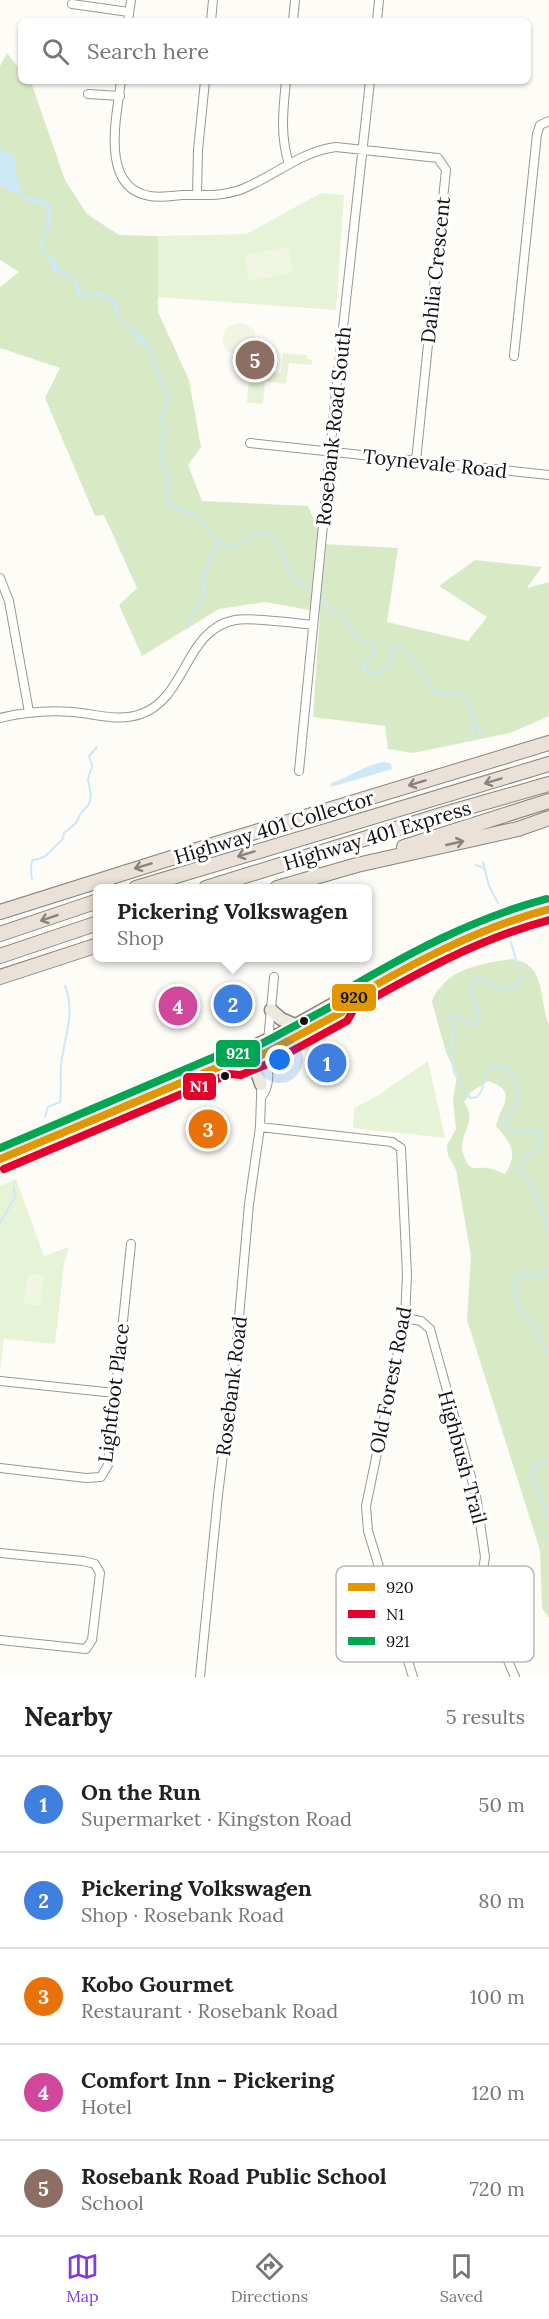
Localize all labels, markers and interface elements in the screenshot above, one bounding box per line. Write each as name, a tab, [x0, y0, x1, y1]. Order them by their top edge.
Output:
search box	[18, 18, 531, 84]
icon: search	[39, 35, 72, 68]
text: Search here	[87, 37, 209, 65]
street label: Dahlia Crescent	[415, 195, 455, 345]
street label: Rosebank Road South	[310, 325, 356, 527]
pin: 5	[236, 338, 274, 382]
street label: Toynevale Road	[362, 443, 508, 483]
one-way arrow	[484, 776, 503, 787]
one-way arrow	[408, 778, 427, 789]
street label: Highway 401 Collector	[171, 785, 377, 869]
street label: Highway 401 Express	[280, 795, 474, 875]
one-way arrow	[445, 837, 464, 848]
one-way arrow	[237, 850, 256, 861]
one-way arrow	[134, 861, 153, 872]
popup	[93, 884, 372, 962]
text: Pickering Volkswagen	[117, 897, 348, 925]
one-way arrow	[40, 913, 59, 924]
text: Shop	[117, 925, 164, 950]
pin: 2	[214, 982, 252, 1026]
line badge: 920	[331, 983, 377, 1012]
pin: 4	[158, 984, 198, 1028]
text: 920	[340, 987, 368, 1007]
unlabelled marker	[298, 1015, 310, 1027]
line badge: 921	[215, 1039, 261, 1068]
pin: 1	[308, 1040, 346, 1086]
text: 921	[226, 1043, 250, 1063]
your location	[265, 1045, 294, 1074]
unlabelled marker	[219, 1070, 231, 1082]
line badge: N1	[182, 1072, 217, 1101]
text: N1	[190, 1076, 208, 1096]
pin: 3	[188, 1106, 228, 1152]
street label: Old Forest Road	[364, 1304, 416, 1455]
street label: Rosebank Road	[210, 1315, 252, 1457]
street label: Lightfoot Place	[92, 1322, 134, 1464]
street label: Highbush Trail	[433, 1388, 493, 1526]
legend	[336, 1566, 534, 1662]
text: 920	[386, 1577, 414, 1597]
text: N1	[386, 1604, 404, 1624]
text: 921	[386, 1631, 410, 1651]
text: Nearby	[24, 1700, 112, 1733]
text: 5 results	[446, 1704, 525, 1729]
text: On the Run	[81, 1778, 201, 1806]
text: 1	[39, 1792, 48, 1817]
text: 50 m	[479, 1792, 525, 1817]
text: Supermarket · Kingston Road	[81, 1806, 352, 1831]
text: Pickering Volkswagen	[81, 1874, 312, 1902]
text: 2	[38, 1888, 49, 1913]
text: 80 m	[478, 1888, 525, 1913]
text: Shop · Rosebank Road	[81, 1902, 284, 1927]
text: Kobo Gourmet	[81, 1970, 234, 1998]
text: 3	[38, 1984, 49, 2009]
text: 100 m	[470, 1984, 525, 2009]
text: Restaurant · Rosebank Road	[81, 1998, 338, 2023]
text: Comfort Inn - Pickering	[81, 2066, 334, 2094]
text: 4	[38, 2080, 49, 2105]
text: 120 m	[471, 2080, 525, 2105]
text: Hotel	[81, 2094, 132, 2119]
text: Rosebank Road Public School	[81, 2162, 387, 2190]
text: 5	[38, 2176, 49, 2201]
text: 720 m	[469, 2176, 525, 2201]
text: School	[81, 2190, 144, 2215]
tab: Map	[66, 2250, 99, 2306]
tab: Directions	[231, 2250, 308, 2306]
tab: Saved	[440, 2250, 483, 2306]

